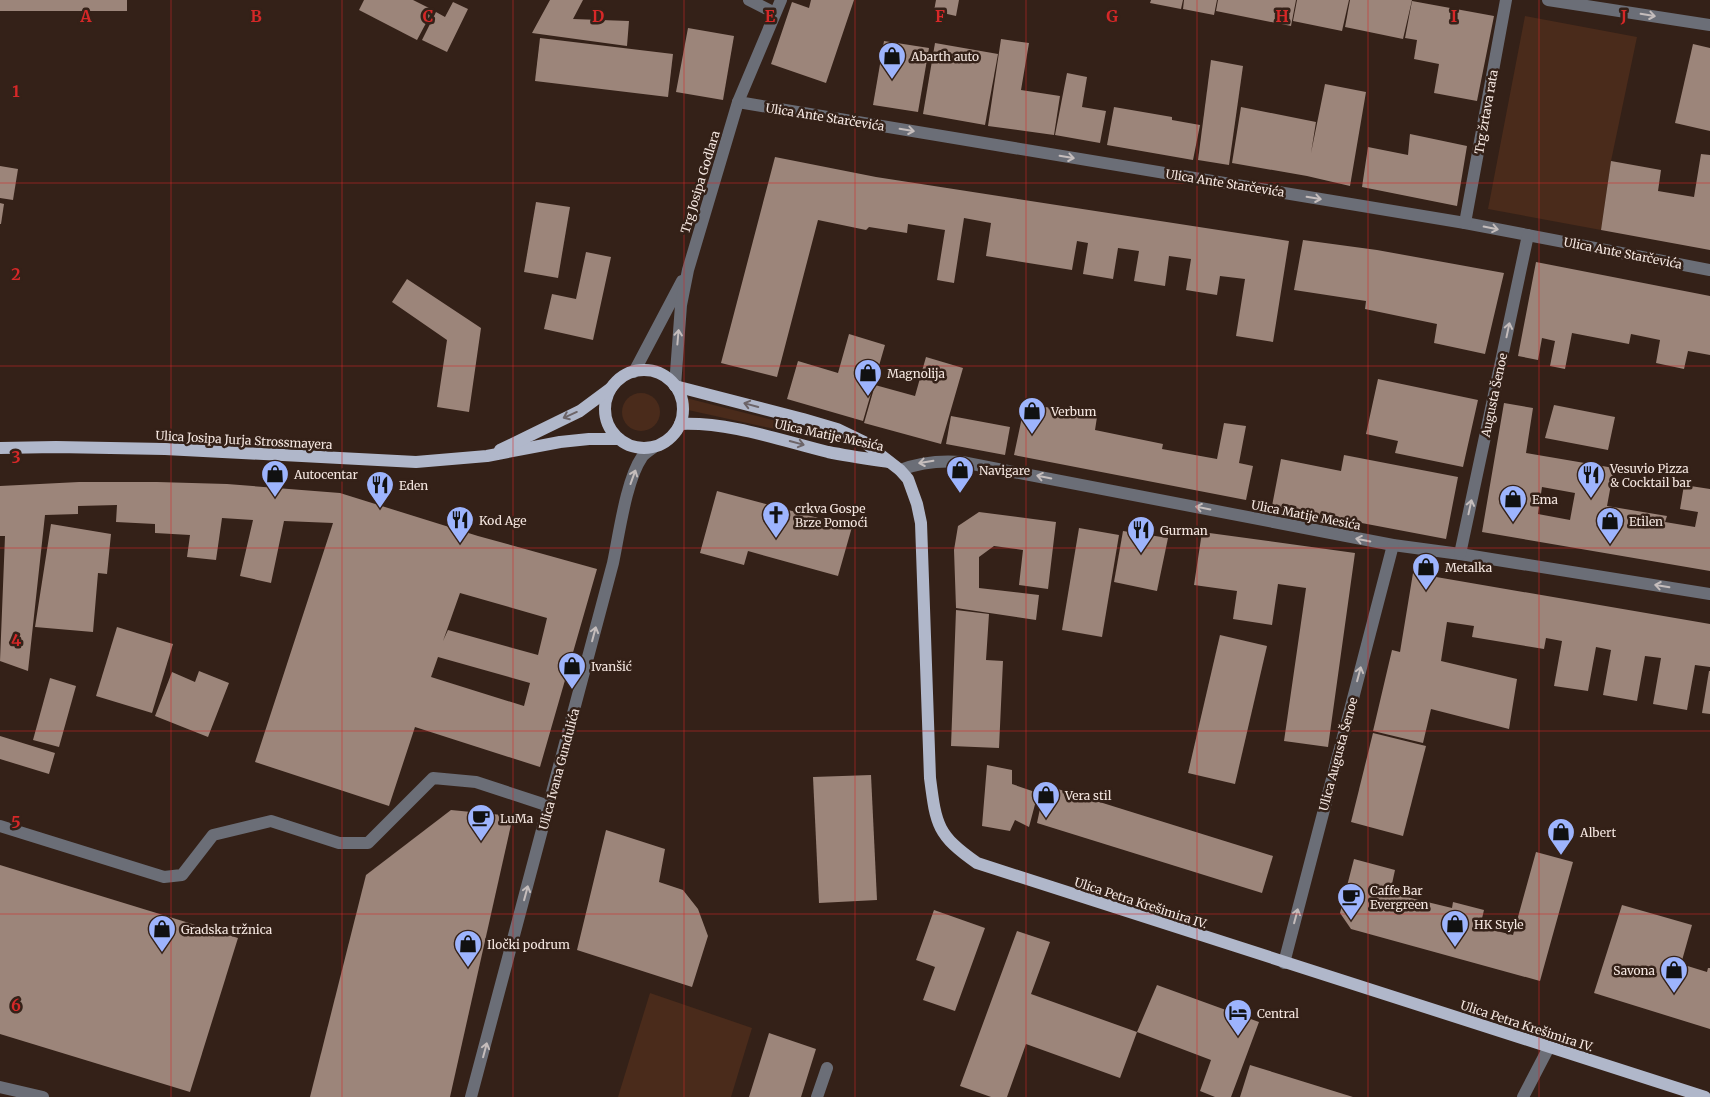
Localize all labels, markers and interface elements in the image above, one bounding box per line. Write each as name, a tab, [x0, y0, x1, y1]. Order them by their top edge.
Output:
text: A	[79, 6, 92, 26]
text: B	[250, 6, 262, 26]
text: C	[423, 6, 433, 26]
text: D	[592, 6, 604, 26]
text: E	[765, 6, 776, 26]
text: F	[935, 6, 945, 26]
text: G	[1106, 6, 1118, 26]
text: H	[1275, 6, 1289, 26]
text: I	[1451, 6, 1457, 26]
text: J	[1620, 6, 1627, 26]
one-way arrow	[1640, 11, 1656, 21]
shop icon: Abarth auto	[877, 41, 907, 80]
place label: Abarth auto	[910, 49, 979, 64]
street label: Trg žrtava rata	[1471, 68, 1501, 155]
text: 1	[12, 81, 20, 101]
street label: Ulica Ante Starčevića	[764, 100, 886, 134]
one-way arrow	[899, 126, 915, 136]
street label: Trg Josipa Godlara	[677, 128, 723, 235]
one-way arrow	[1059, 152, 1075, 162]
street label: Ulica Ante Starčevića	[1164, 166, 1286, 200]
one-way arrow	[1306, 193, 1322, 203]
one-way arrow	[1483, 224, 1499, 234]
street label: Ulica Ante Starčevića	[1563, 234, 1684, 272]
text: 2	[11, 264, 21, 284]
one-way arrow	[1503, 323, 1513, 339]
one-way arrow	[673, 329, 683, 345]
street label: Augusta Šenoe	[1477, 351, 1510, 439]
shop icon: Magnolija	[853, 358, 883, 397]
place label: Magnolija	[887, 366, 946, 381]
shop icon: Verbum	[1017, 396, 1047, 435]
one-way arrow	[743, 400, 759, 409]
place label: Verbum	[1050, 404, 1096, 419]
one-way arrow	[563, 411, 578, 420]
street label: Ulica Matije Mesića	[773, 416, 886, 454]
street label: Ulica Josipa Jurja Strossmayera	[155, 428, 333, 452]
one-way arrow	[788, 439, 804, 448]
text: 3	[11, 447, 21, 467]
shop icon: Navigare	[945, 455, 975, 494]
one-way arrow	[918, 457, 934, 467]
shop icon: Autocentar	[260, 459, 290, 498]
restaurant icon: Vesuvio Pizza & Cocktail bar	[1576, 460, 1606, 499]
place label: Vesuvio Pizza & Cocktail bar	[1609, 461, 1692, 490]
place label: Navigare	[979, 463, 1030, 478]
place label: Autocentar	[293, 467, 359, 482]
one-way arrow	[629, 469, 638, 485]
restaurant icon: Eden	[365, 470, 395, 509]
one-way arrow	[1036, 472, 1052, 481]
place label: Eden	[399, 478, 428, 493]
shop icon: Ema	[1498, 484, 1528, 523]
place label: Ema	[1532, 492, 1559, 507]
street label: Ulica Matije Mesića	[1250, 497, 1363, 533]
one-way arrow	[1466, 499, 1476, 515]
church icon: crkva Gospe Brze Pomoći	[761, 500, 791, 539]
place label: crkva Gospe Brze Pomoći	[795, 501, 868, 530]
one-way arrow	[1196, 503, 1212, 513]
restaurant icon: Kod Age	[445, 505, 475, 544]
shop icon: Etilen	[1595, 506, 1625, 545]
place label: Kod Age	[479, 513, 527, 528]
place label: Etilen	[1629, 514, 1663, 529]
restaurant icon: Gurman	[1126, 515, 1156, 554]
place label: Gurman	[1160, 523, 1208, 538]
one-way arrow	[1355, 534, 1371, 544]
shop icon: Metalka	[1411, 552, 1441, 591]
place label: Metalka	[1445, 560, 1493, 575]
one-way arrow	[1654, 581, 1670, 591]
one-way arrow	[590, 627, 600, 643]
text: 4	[11, 630, 21, 650]
shop icon: Ivanšić	[557, 651, 587, 690]
place label: Ivanšić	[591, 659, 632, 674]
one-way arrow	[1355, 666, 1364, 682]
street label: Ulica Augusta Šenoe	[1315, 695, 1360, 812]
street label: Ulica Ivana Gundulića	[536, 706, 583, 831]
shop icon: Vera stil	[1031, 780, 1061, 819]
place label: Vera stil	[1064, 788, 1112, 803]
cafe icon: LuMa	[466, 803, 496, 842]
place label: LuMa	[500, 811, 534, 826]
text: 5	[11, 812, 21, 832]
shop icon: Albert	[1546, 817, 1576, 856]
place label: Albert	[1579, 825, 1616, 840]
street label: Ulica Petra Krešimira IV.	[1073, 874, 1209, 932]
cafe icon: Caffe Bar Evergreen	[1336, 882, 1366, 921]
place label: Caffe Bar Evergreen	[1370, 883, 1429, 912]
one-way arrow	[522, 885, 531, 901]
one-way arrow	[1292, 908, 1301, 924]
shop icon: HK Style	[1440, 909, 1470, 948]
shop icon: Gradska tržnica	[147, 914, 177, 953]
place label: HK Style	[1474, 917, 1524, 932]
place label: Gradska tržnica	[181, 922, 273, 937]
shop icon: Iločki podrum	[453, 929, 483, 968]
place label: Iločki podrum	[487, 937, 570, 952]
shop icon: Savona	[1659, 955, 1689, 994]
place label: Savona	[1613, 963, 1656, 978]
text: 6	[11, 995, 21, 1015]
street label: Ulica Petra Krešimira IV.	[1459, 997, 1595, 1055]
hotel icon: Central	[1223, 998, 1253, 1037]
place label: Central	[1257, 1006, 1299, 1021]
one-way arrow	[480, 1043, 490, 1059]

